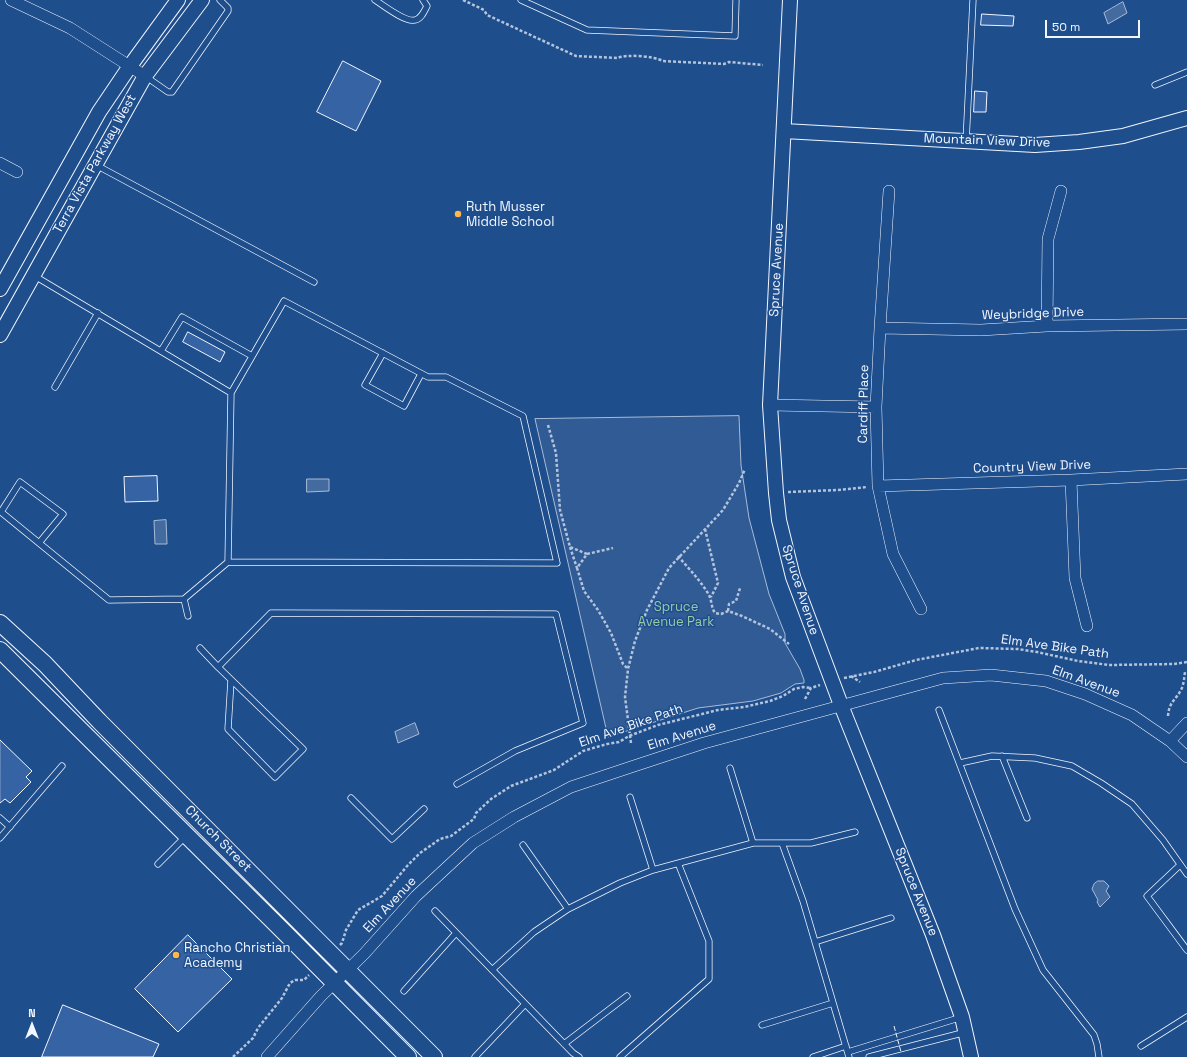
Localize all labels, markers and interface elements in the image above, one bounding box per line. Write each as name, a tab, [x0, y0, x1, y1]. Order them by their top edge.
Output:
scale bar	[1047, 12, 1142, 38]
text: 50 m	[1052, 19, 1080, 35]
street label: Terra Vista Parkway West	[50, 92, 140, 236]
street label: Mountain View Drive	[923, 131, 1051, 151]
place label: Ruth Musser Middle School	[466, 199, 554, 230]
marker: Ruth Musser Middle School	[453, 209, 463, 219]
street label: Spruce Avenue	[767, 223, 787, 317]
street label: Weybridge Drive	[982, 304, 1084, 324]
street label: Cardiff Place	[856, 364, 872, 444]
street label: Country View Drive	[973, 457, 1091, 477]
street label: Spruce Avenue	[778, 543, 822, 637]
park label: Spruce Avenue Park	[638, 599, 714, 630]
street label: Elm Ave Bike Path	[1000, 632, 1110, 662]
street label: Elm Avenue	[1050, 663, 1122, 701]
street label: Elm Ave Bike Path	[577, 701, 685, 751]
street label: Elm Avenue	[646, 718, 718, 754]
street label: Church Street	[181, 802, 255, 876]
street label: Spruce Avenue	[891, 846, 941, 938]
street label: Elm Avenue	[360, 874, 420, 936]
place label: Rancho Christian Academy	[184, 940, 290, 971]
marker: Rancho Christian Academy	[171, 950, 181, 960]
north arrow	[12, 1005, 52, 1045]
text: N	[28, 1006, 36, 1020]

